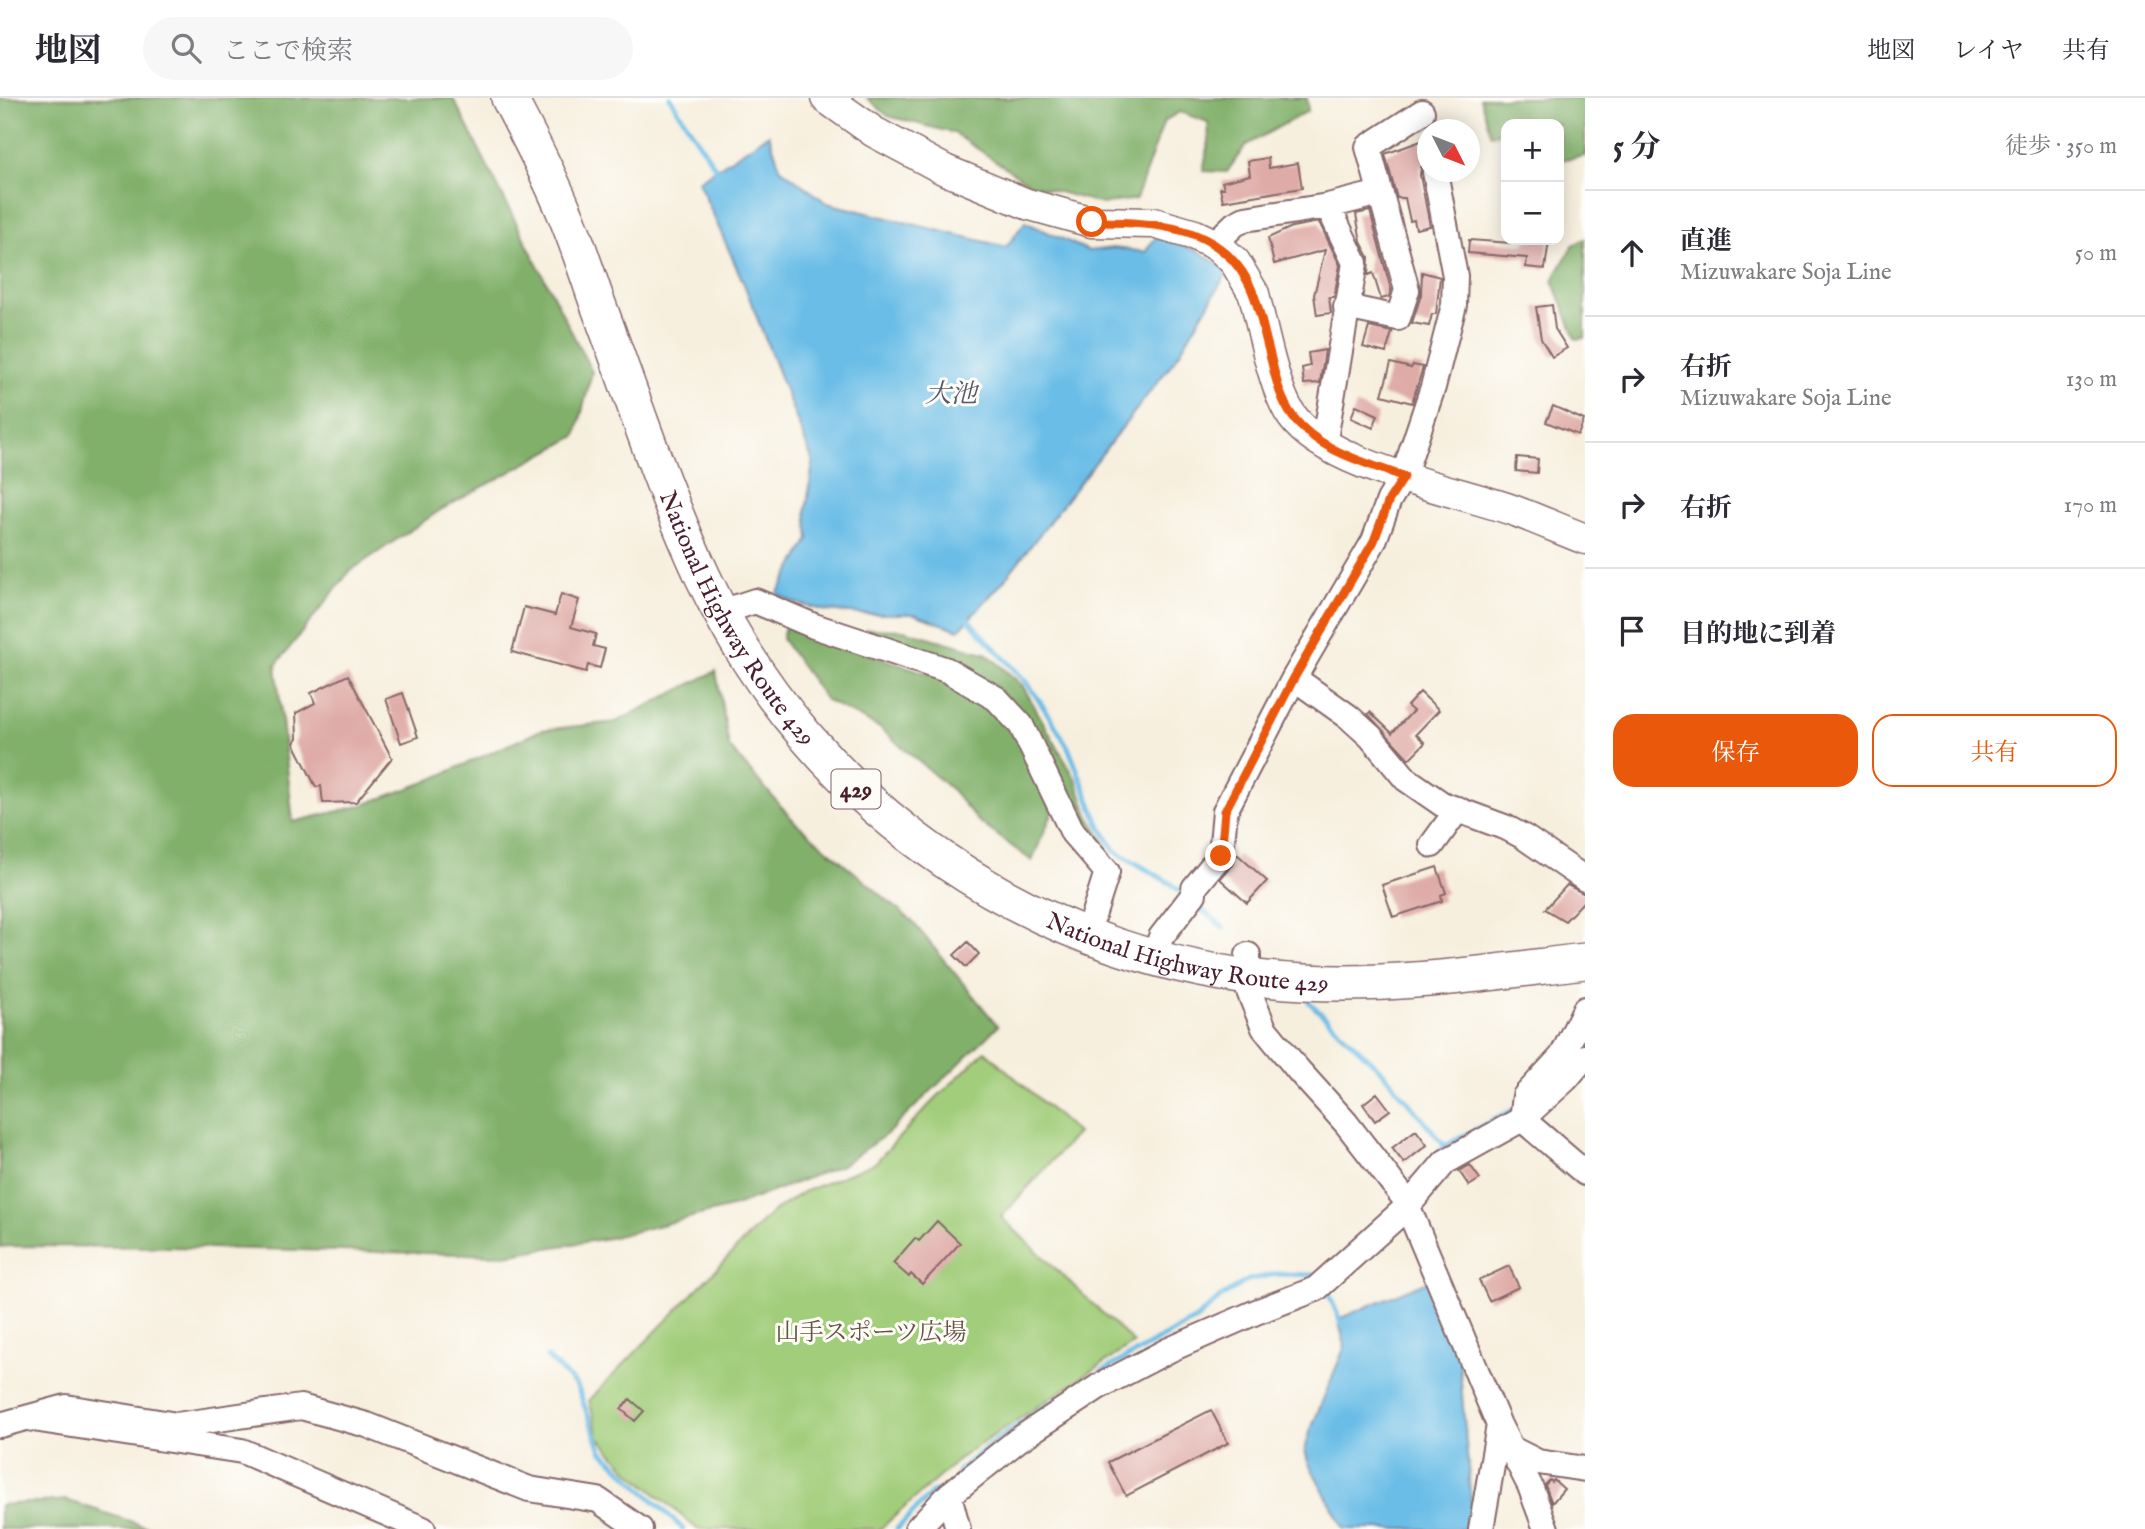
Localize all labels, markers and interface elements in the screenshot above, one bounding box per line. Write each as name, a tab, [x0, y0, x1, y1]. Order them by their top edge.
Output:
search box	[143, 17, 633, 80]
icon: search	[167, 29, 205, 67]
text: 地図	[35, 31, 101, 73]
text: ここで検索	[223, 35, 353, 68]
text: 地図	[1867, 36, 1915, 67]
text: レイヤ	[1953, 36, 2024, 67]
text: 共有	[2062, 36, 2110, 67]
north arrow	[1417, 119, 1480, 182]
map controls	[1501, 119, 1564, 245]
button: +	[1501, 119, 1564, 182]
text: 5 分	[1613, 129, 1660, 167]
text: 徒歩 · 350 m	[2005, 132, 2117, 161]
button: −	[1501, 182, 1564, 245]
route start	[1076, 206, 1107, 237]
text: 直進	[1680, 225, 1732, 258]
icon: ahead	[1613, 234, 1651, 272]
text: 50 m	[2075, 239, 2117, 268]
text: Mizuwakare Soja Line	[1680, 258, 1892, 287]
text: 右折	[1680, 351, 1732, 384]
icon: right	[1613, 360, 1651, 398]
text: 130 m	[2066, 365, 2117, 394]
water label: 大池	[925, 378, 980, 411]
text: Mizuwakare Soja Line	[1680, 384, 1892, 413]
icon: right	[1613, 486, 1651, 524]
street label: National Highway Route 429	[651, 487, 821, 753]
text: 170 m	[2064, 491, 2117, 520]
text: 右折	[1680, 492, 1732, 525]
icon: arrive	[1613, 612, 1651, 650]
text: 目的地に到着	[1680, 618, 1836, 651]
button: 保存	[1613, 714, 1858, 787]
button: 共有	[1872, 714, 2117, 787]
road number: 429	[832, 769, 880, 808]
route end	[1205, 840, 1236, 871]
street label: National Highway Route 429	[1041, 906, 1329, 1000]
park label: 山手スポーツ広場	[775, 1318, 967, 1349]

